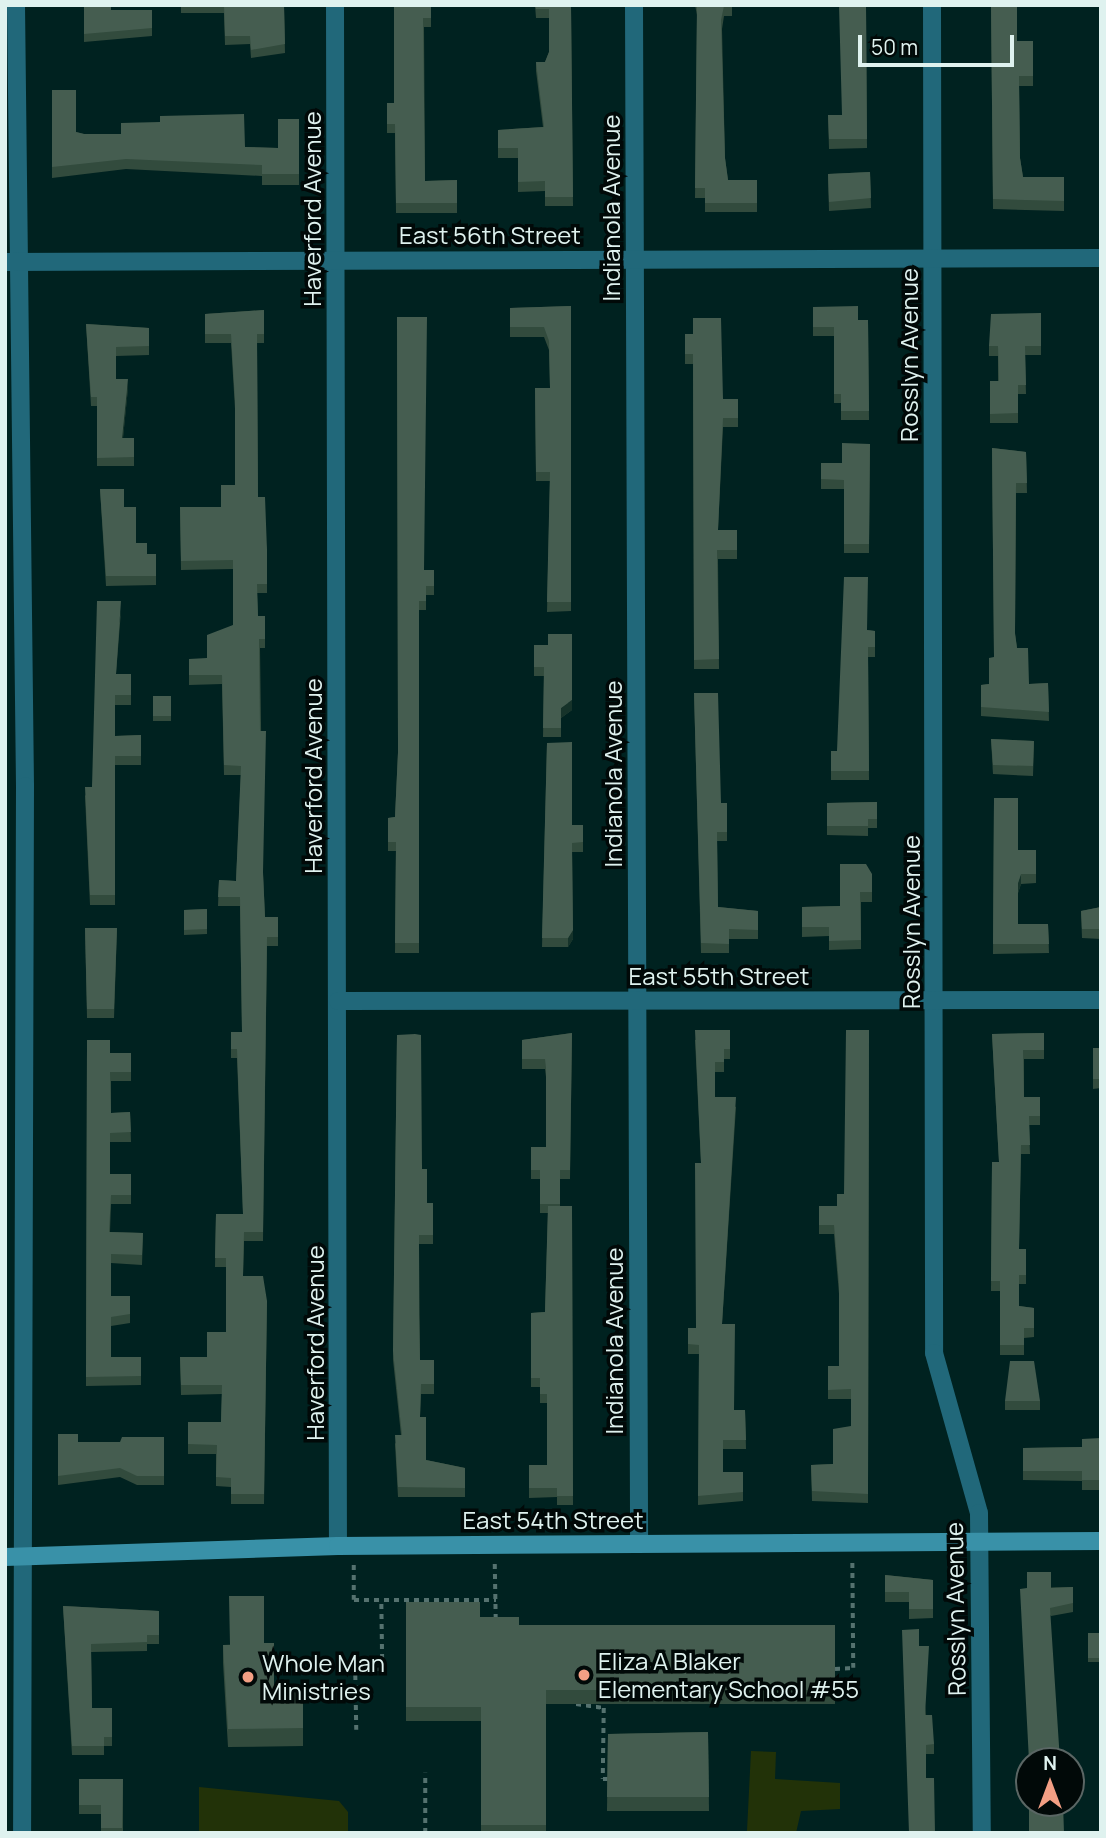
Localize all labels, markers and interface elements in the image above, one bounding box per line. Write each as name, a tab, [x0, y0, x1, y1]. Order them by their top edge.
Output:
scale bar	[861, 21, 1017, 65]
text: 50 m	[871, 33, 918, 61]
street label: Haverford Avenue	[298, 111, 326, 307]
street label: Indianola Avenue	[597, 114, 625, 302]
street label: East 56th Street	[399, 221, 581, 249]
street label: Rosslyn Avenue	[895, 268, 923, 442]
street label: Haverford Avenue	[299, 678, 327, 874]
street label: Indianola Avenue	[599, 680, 627, 868]
street label: Rosslyn Avenue	[897, 835, 925, 1009]
street label: East 55th Street	[629, 962, 809, 990]
street label: Haverford Avenue	[301, 1245, 329, 1441]
street label: Indianola Avenue	[600, 1247, 628, 1435]
street label: East 54th Street	[462, 1506, 644, 1534]
street label: Rosslyn Avenue	[939, 1522, 971, 1696]
place label: Eliza A Blaker Elementary School #55	[598, 1647, 859, 1703]
place label: Whole Man Ministries	[262, 1649, 385, 1705]
marker: Eliza A Blaker Elementary School #55	[576, 1667, 592, 1683]
marker: Whole Man Ministries	[240, 1669, 256, 1685]
north arrow	[1015, 1747, 1085, 1817]
text: N	[1043, 1750, 1057, 1776]

